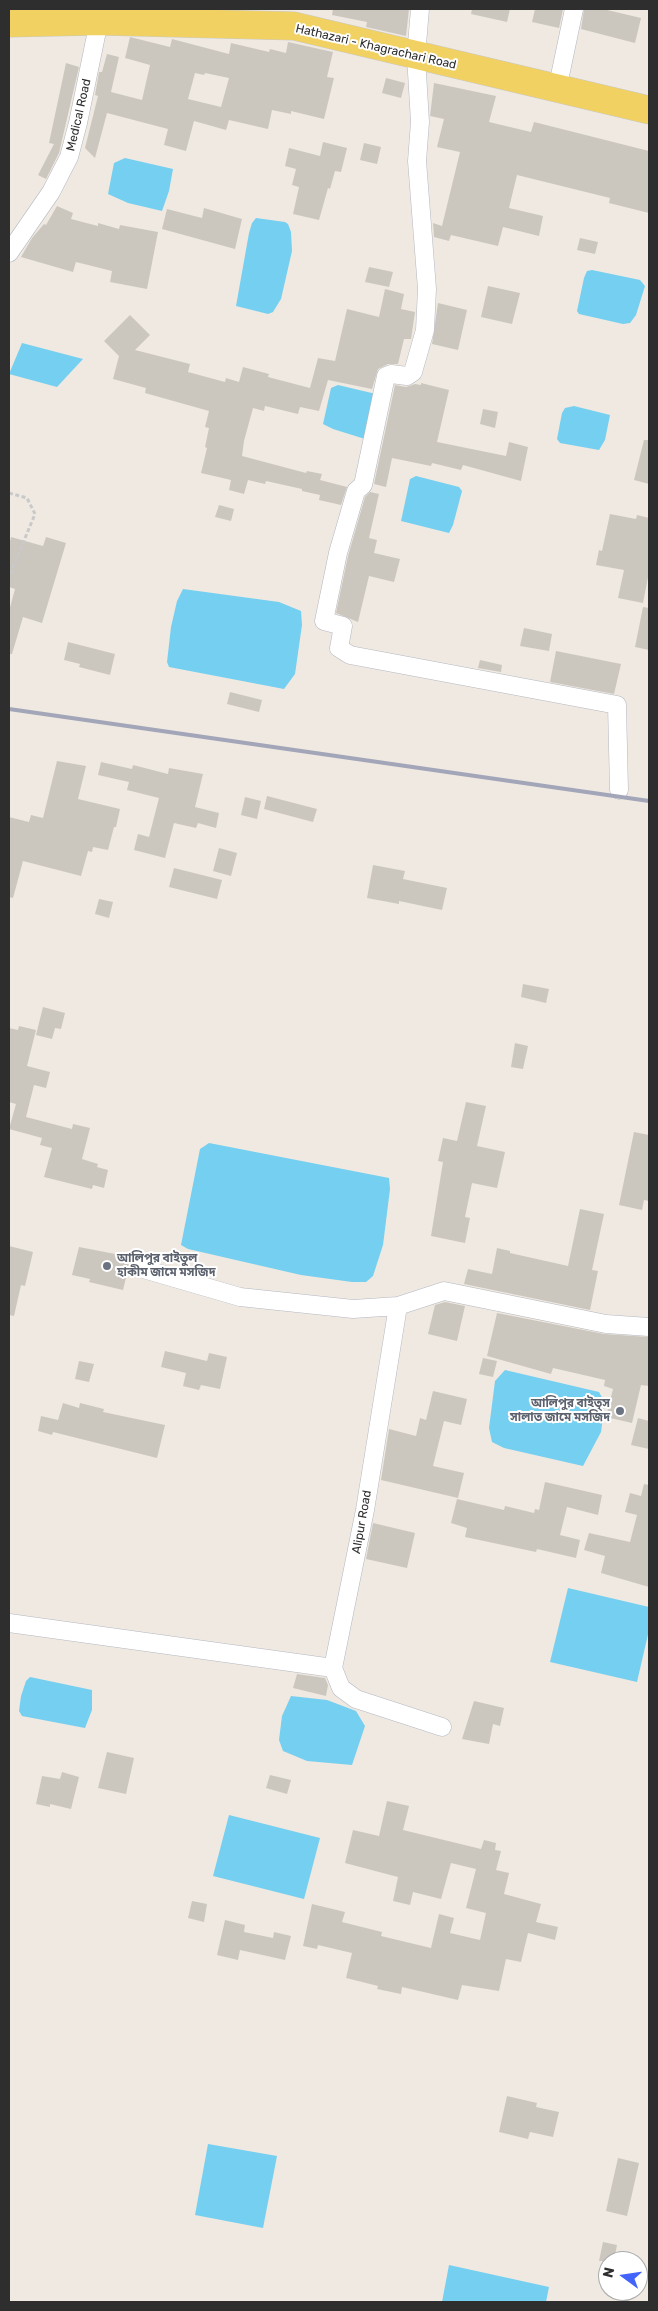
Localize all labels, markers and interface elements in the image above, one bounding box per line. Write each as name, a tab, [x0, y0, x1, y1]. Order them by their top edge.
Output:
street label: Hathazari - Khagrachari Road	[294, 21, 458, 73]
street label: Medical Road	[64, 77, 94, 153]
place label: আলিপুর বাইতুল হাকীম জামে মসজিদ	[117, 1252, 215, 1280]
marker: আলিপুর বাইতুল হাকীম জামে মসজিদ	[101, 1260, 113, 1272]
place label: আলিপুর বাইতুস সালাত জামে মসজিদ	[510, 1397, 610, 1425]
marker: আলিপুর বাইতুস সালাত জামে মসজিদ	[614, 1405, 626, 1417]
street label: Alipur Road	[349, 1489, 375, 1555]
north arrow	[598, 2251, 648, 2301]
text: N	[599, 2266, 618, 2279]

